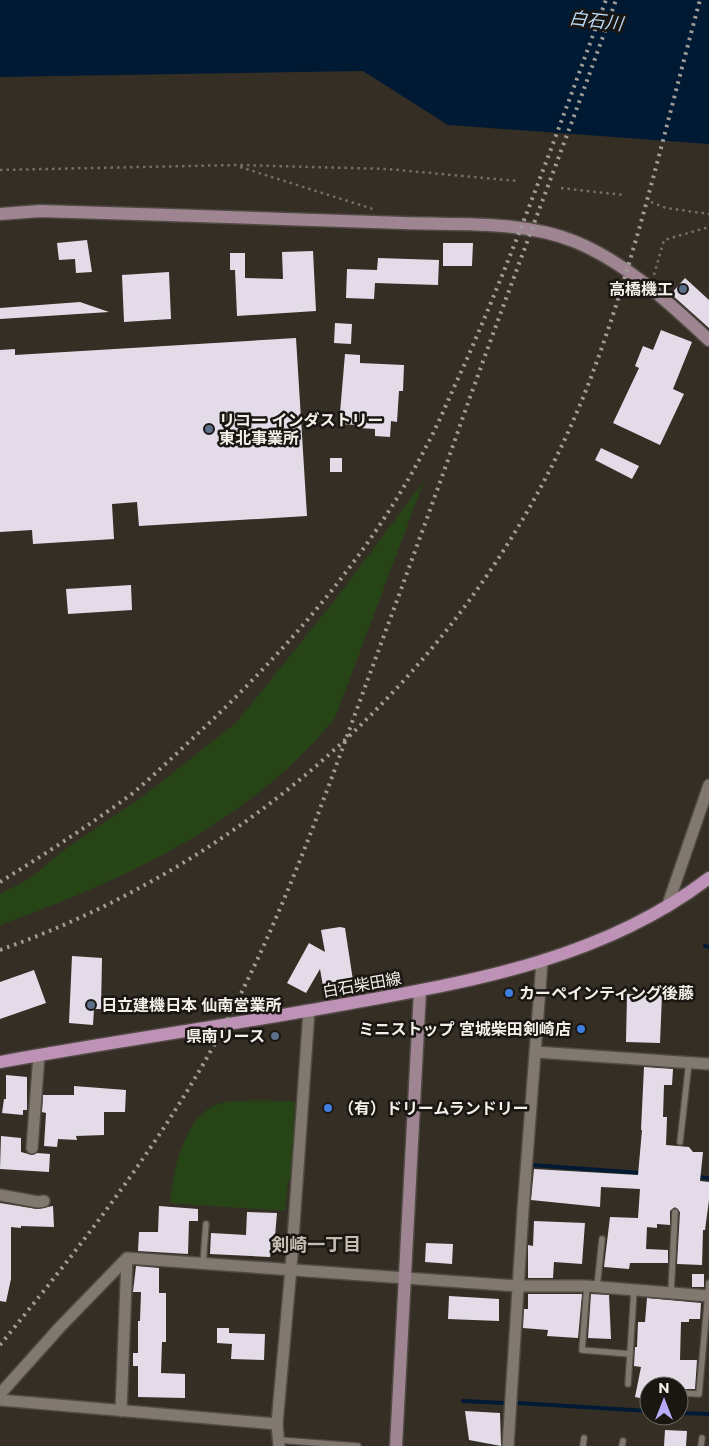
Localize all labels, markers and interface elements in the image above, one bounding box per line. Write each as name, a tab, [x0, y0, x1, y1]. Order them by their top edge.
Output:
water label: 白石川	[568, 7, 626, 35]
place label: 高橋機工	[609, 280, 673, 299]
marker: 高橋機工	[677, 283, 689, 295]
place label: リコー インダストリー 東北事業所	[219, 411, 384, 448]
marker: リコー インダストリー 東北事業所	[203, 423, 215, 435]
street label: 白石柴田線	[321, 969, 403, 1001]
place label: カーペインティング後藤	[519, 984, 694, 1003]
marker: カーペインティング後藤	[503, 987, 515, 999]
place label: 日立建機日本 仙南営業所	[101, 996, 282, 1015]
marker: 日立建機日本 仙南営業所	[85, 999, 97, 1011]
place label: ミニストップ 宮城柴田剣崎店	[358, 1020, 571, 1039]
marker: ミニストップ 宮城柴田剣崎店	[575, 1023, 587, 1035]
place label: 県南リース	[186, 1027, 265, 1046]
marker: 県南リース	[269, 1030, 281, 1042]
place label: （有）ドリームランドリー	[338, 1099, 529, 1118]
marker: （有）ドリームランドリー	[322, 1102, 334, 1114]
district label: 剣崎一丁目	[271, 1234, 361, 1256]
north arrow	[639, 1376, 689, 1426]
text: N	[658, 1379, 670, 1397]

